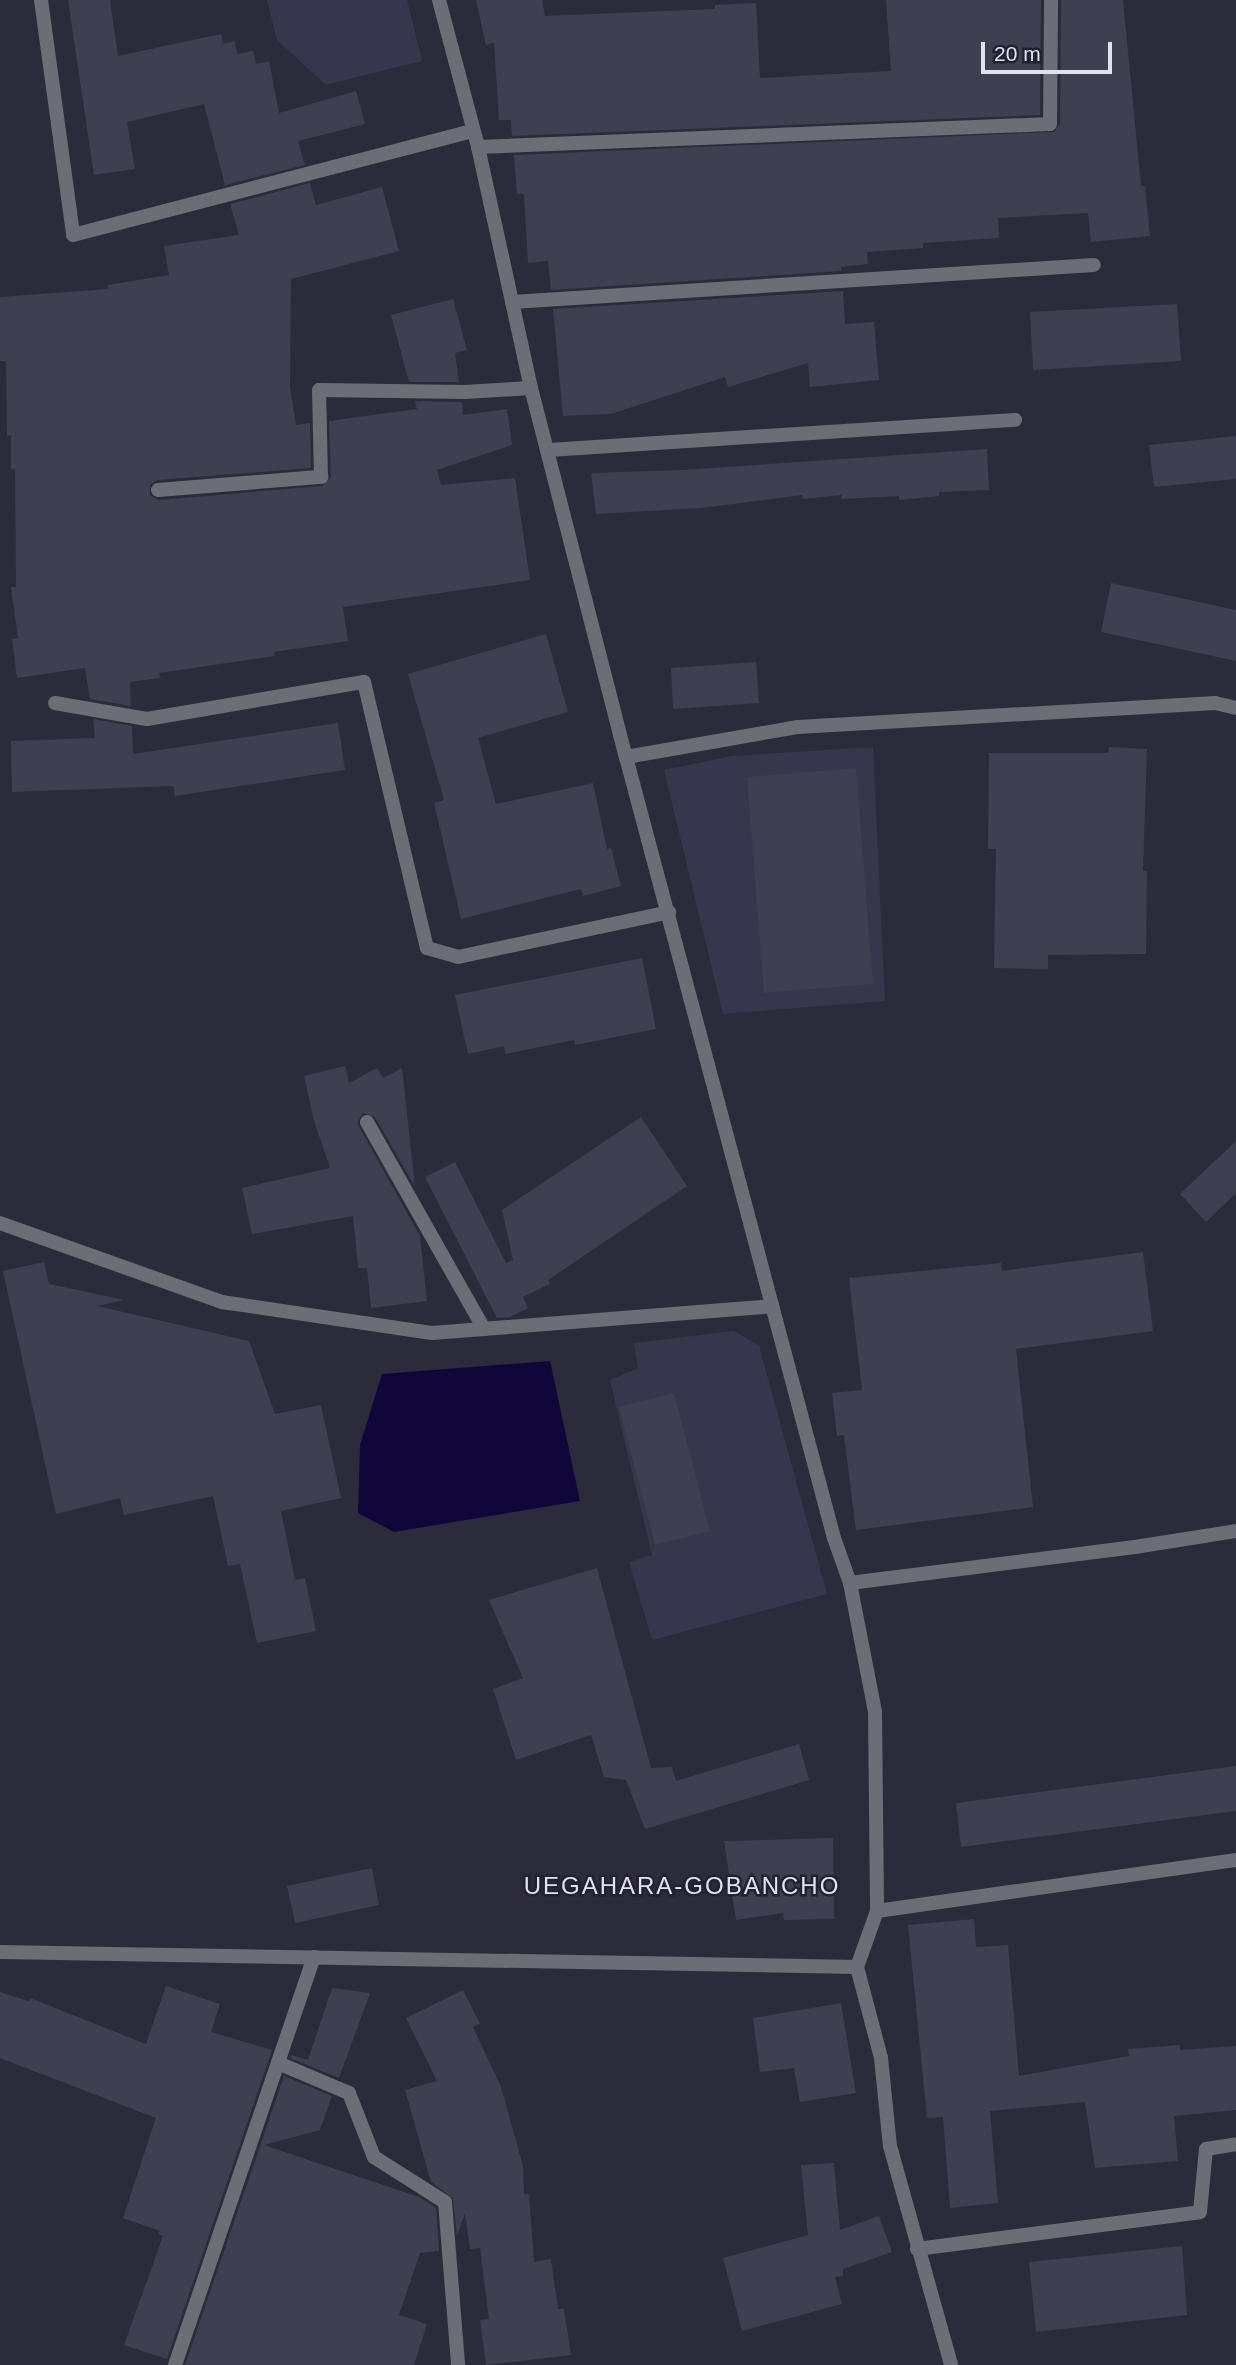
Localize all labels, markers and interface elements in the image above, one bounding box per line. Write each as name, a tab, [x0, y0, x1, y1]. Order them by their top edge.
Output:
scale bar	[984, 28, 1115, 72]
text: 20 m	[994, 42, 1041, 65]
district label: UEGAHARA-GOBANCHO	[526, 1872, 838, 1900]

